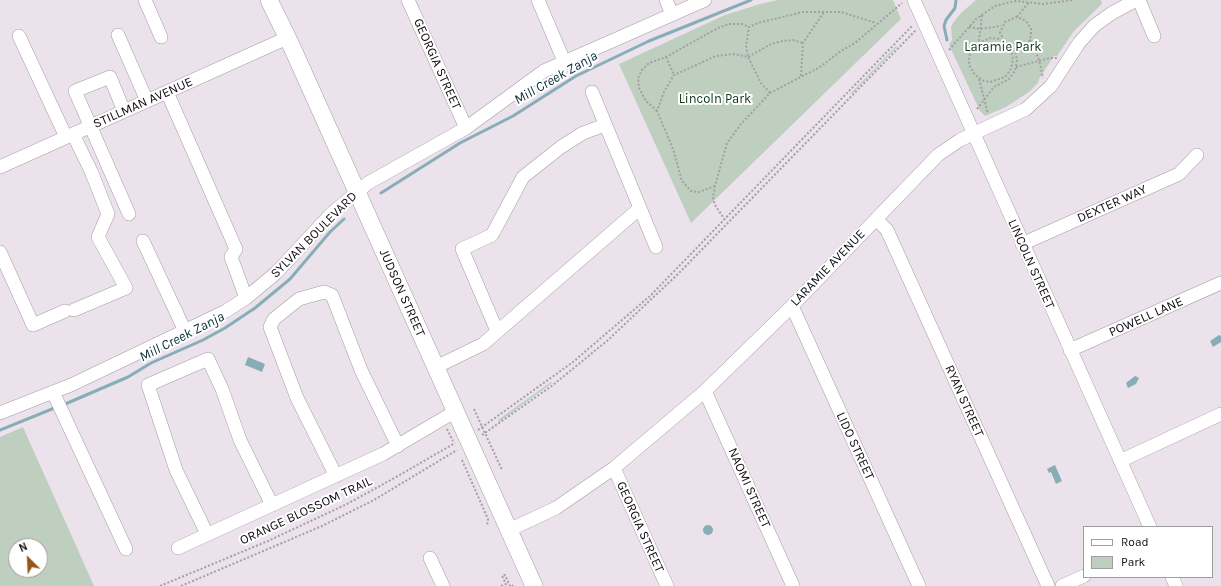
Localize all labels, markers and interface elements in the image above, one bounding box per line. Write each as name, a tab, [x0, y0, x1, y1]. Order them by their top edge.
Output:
street label: GEORGIA STREET	[410, 16, 464, 112]
park label: Laramie Park	[964, 39, 1042, 55]
water label: Mill Creek Zanja	[511, 47, 601, 109]
street label: STILLMAN AVENUE	[91, 74, 195, 132]
park label: Lincoln Park	[679, 91, 751, 107]
street label: DEXTER WAY	[1075, 182, 1149, 226]
street label: SYLVAN BOULEVARD	[268, 189, 360, 281]
street label: LINCOLN STREET	[1004, 217, 1058, 311]
street label: LARAMIE AVENUE	[788, 226, 868, 310]
street label: JUDSON STREET	[376, 247, 428, 339]
street label: POWELL LANE	[1107, 294, 1185, 340]
water label: Mill Creek Zanja	[137, 308, 227, 366]
street label: RYAN STREET	[941, 363, 987, 439]
street label: LIDO STREET	[832, 410, 878, 482]
street label: NAOMI STREET	[724, 446, 774, 530]
street label: ORANGE BLOSSOM TRAIL	[237, 474, 375, 548]
street label: GEORGIA STREET	[613, 479, 667, 575]
legend	[1083, 526, 1213, 578]
text: Road	[1121, 535, 1149, 549]
north arrow	[8, 538, 48, 578]
text: N	[17, 540, 30, 555]
text: Park	[1121, 555, 1145, 569]

